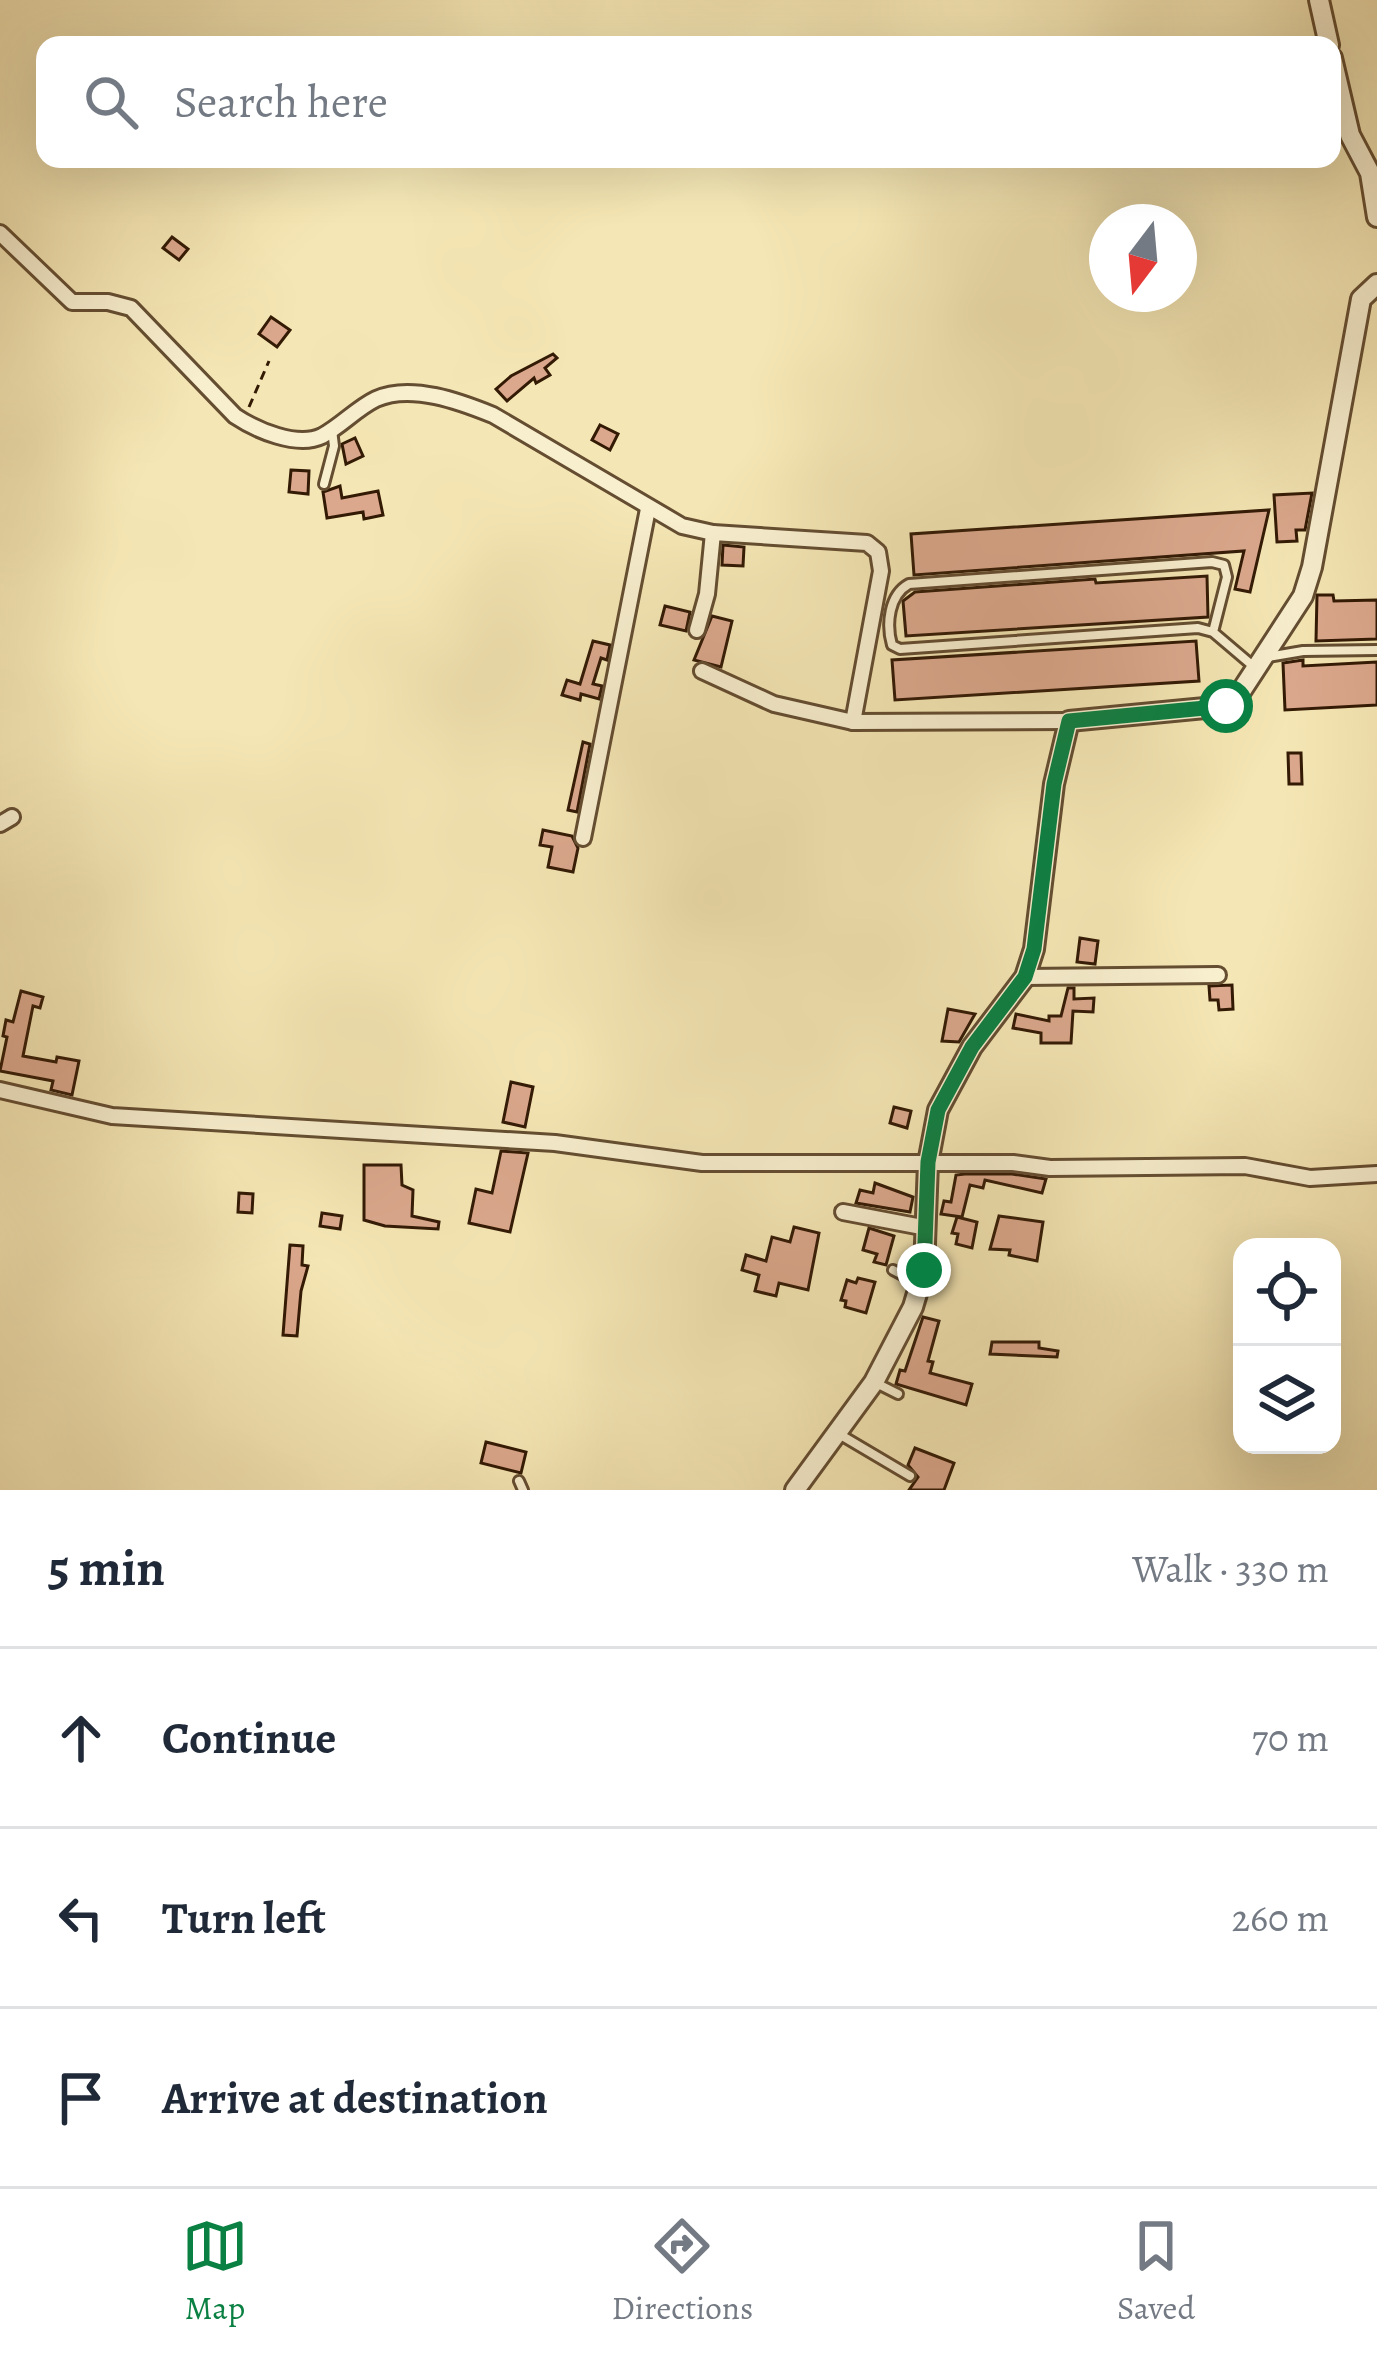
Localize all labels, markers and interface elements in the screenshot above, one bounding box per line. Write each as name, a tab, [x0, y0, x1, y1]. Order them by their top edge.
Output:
search box	[36, 36, 1341, 168]
icon: search	[78, 69, 144, 135]
text: Search here	[174, 71, 388, 133]
north arrow	[1089, 204, 1197, 312]
route start	[1199, 679, 1253, 733]
map controls	[1233, 1238, 1341, 1454]
button: locate	[1233, 1238, 1341, 1346]
route end	[897, 1243, 951, 1297]
button: layers	[1233, 1346, 1341, 1454]
text: 5 min	[48, 1533, 165, 1603]
text: Walk · 330 m	[1132, 1542, 1329, 1595]
icon: ahead	[48, 1705, 114, 1771]
text: Continue	[162, 1707, 336, 1769]
text: 70 m	[1252, 1711, 1329, 1764]
icon: left	[48, 1885, 114, 1951]
text: Turn left	[162, 1887, 326, 1949]
text: 260 m	[1231, 1891, 1329, 1944]
icon: arrive	[48, 2065, 114, 2131]
text: Arrive at destination	[162, 2067, 548, 2129]
tab: Map	[182, 2213, 248, 2330]
tab: Directions	[612, 2213, 753, 2330]
tab: Saved	[1117, 2213, 1195, 2330]

